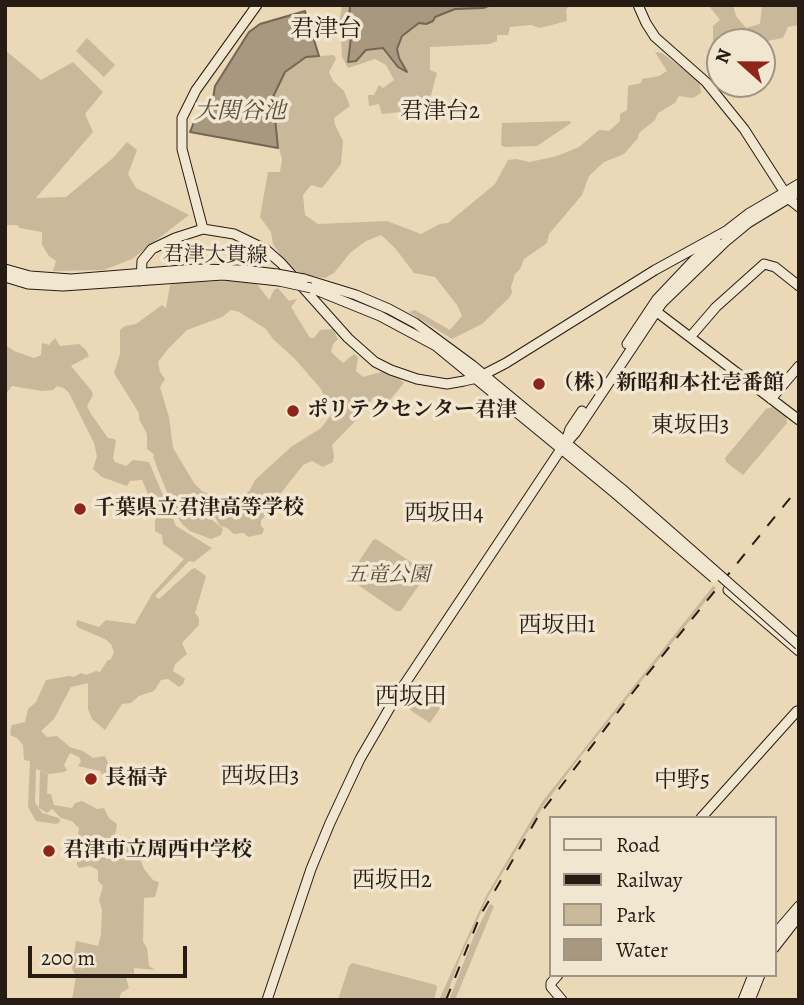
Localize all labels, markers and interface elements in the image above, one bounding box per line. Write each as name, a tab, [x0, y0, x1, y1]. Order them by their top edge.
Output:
district label: 君津台	[290, 16, 362, 44]
north arrow	[706, 28, 776, 98]
text: N	[709, 45, 738, 67]
water label: 大関谷池	[194, 98, 286, 126]
district label: 君津台2	[400, 98, 480, 126]
street label: 君津大貫線	[162, 242, 268, 270]
place label: （株）新昭和本社壱番館	[553, 371, 784, 397]
marker: （株）新昭和本社壱番館	[531, 376, 547, 392]
place label: ポリテクセンター君津	[307, 398, 517, 424]
marker: ポリテクセンター君津	[285, 403, 301, 419]
district label: 東坂田3	[651, 412, 729, 440]
place label: 千葉県立君津高等学校	[94, 496, 304, 522]
district label: 西坂田4	[404, 500, 484, 528]
marker: 千葉県立君津高等学校	[72, 501, 88, 517]
park label: 五竜公園	[346, 563, 430, 589]
district label: 西坂田1	[519, 612, 595, 640]
district label: 西坂田	[375, 684, 447, 712]
district label: 西坂田3	[221, 763, 299, 791]
place label: 長福寺	[105, 766, 168, 792]
district label: 中野5	[654, 767, 710, 795]
marker: 長福寺	[83, 771, 99, 787]
legend	[548, 816, 776, 977]
text: Road	[616, 831, 660, 859]
place label: 君津市立周西中学校	[63, 838, 252, 864]
marker: 君津市立周西中学校	[41, 843, 57, 859]
text: Railway	[616, 866, 682, 894]
district label: 西坂田2	[352, 867, 432, 895]
text: Park	[616, 901, 655, 929]
scale bar	[32, 932, 191, 976]
text: Water	[616, 936, 668, 964]
text: 200 m	[41, 944, 95, 972]

